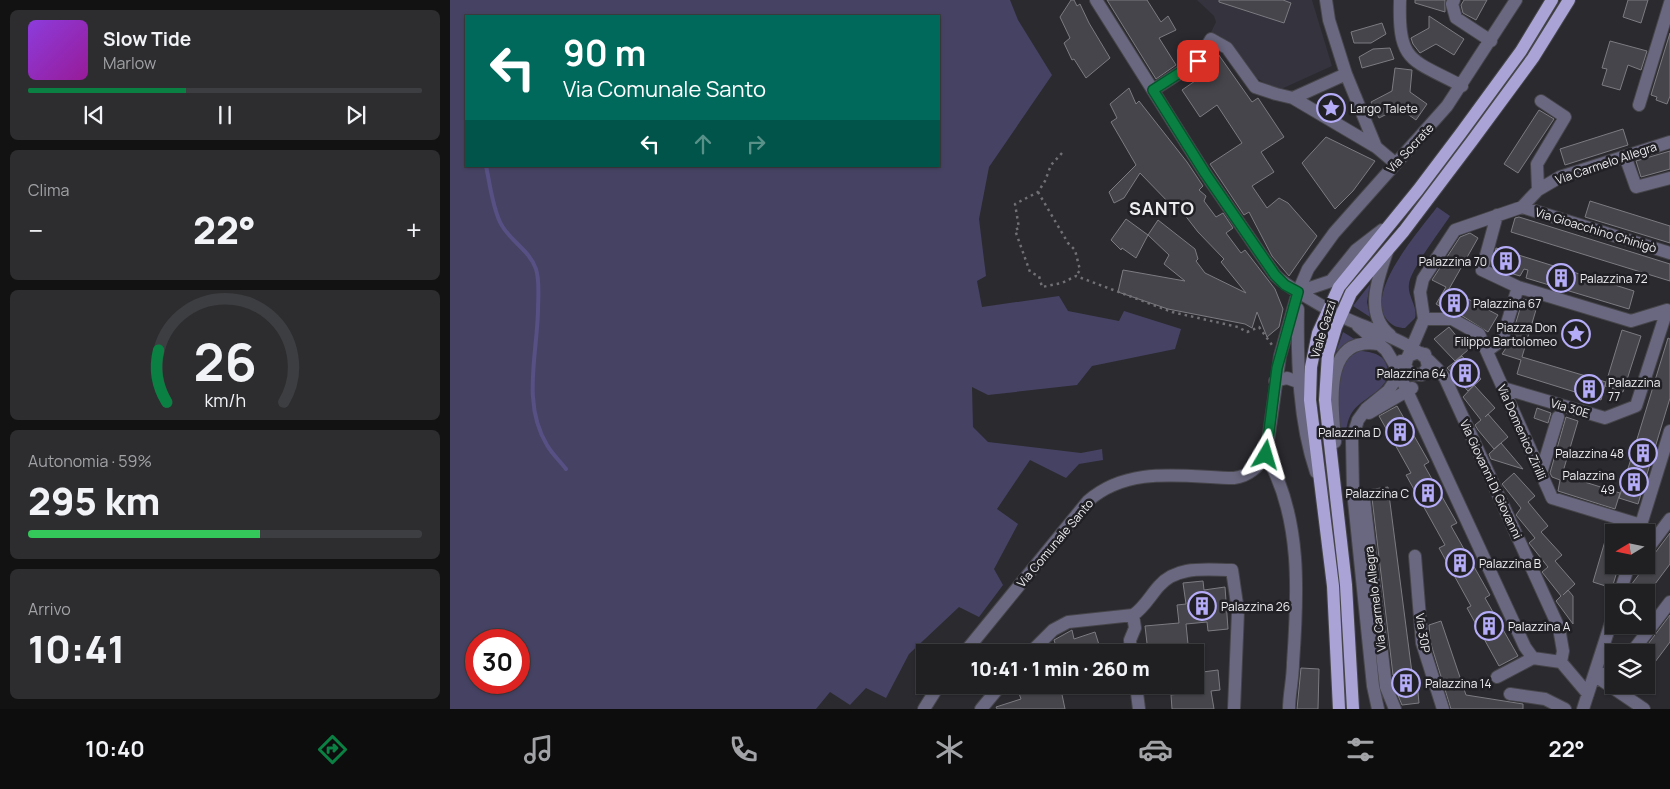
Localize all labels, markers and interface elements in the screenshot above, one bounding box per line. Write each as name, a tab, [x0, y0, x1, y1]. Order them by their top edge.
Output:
text: Slow Tide	[103, 26, 191, 52]
text: 90 m	[563, 29, 646, 77]
icon: left	[480, 35, 545, 100]
pin	[1177, 40, 1219, 82]
icon: arrive	[1184, 47, 1212, 75]
text: Marlow	[103, 52, 156, 74]
text: Via Comunale Santo	[563, 74, 766, 104]
place icon: Largo Talete	[1316, 93, 1346, 123]
place label: Largo Talete	[1350, 100, 1418, 117]
icon: previous	[80, 101, 108, 129]
icon: pause	[211, 101, 239, 129]
icon: next	[342, 101, 370, 129]
street label: Via Socrate	[1383, 119, 1437, 177]
icon: left	[636, 130, 664, 158]
icon: ahead	[689, 130, 717, 158]
icon: right	[742, 130, 770, 158]
street label: Via Carmelo Allegra	[1553, 138, 1659, 188]
text: Clima	[28, 179, 69, 201]
district label: SANTO	[1129, 196, 1195, 220]
text: 22°	[193, 203, 256, 255]
street label: Via Gioacchino Chinigò	[1533, 203, 1659, 257]
text: −	[28, 211, 43, 249]
text: +	[406, 211, 422, 249]
building icon: Palazzina 70	[1491, 246, 1521, 276]
place label: Palazzina 70	[1419, 253, 1487, 270]
building icon: Palazzina 72	[1546, 263, 1576, 293]
place label: Palazzina 72	[1580, 270, 1648, 287]
building icon: Palazzina 67	[1439, 288, 1469, 318]
place label: Palazzina 67	[1473, 295, 1541, 312]
street label: Viale Gazzi	[1306, 298, 1340, 360]
place label: Piazza Don Filippo Bartolomeo	[1455, 319, 1557, 350]
place icon: Piazza Don Filippo Bartolomeo	[1561, 319, 1591, 349]
text: 26	[193, 326, 257, 397]
building icon: Palazzina 64	[1450, 358, 1480, 388]
place label: Palazzina 64	[1377, 365, 1446, 382]
building icon: Palazzina 77	[1574, 374, 1604, 404]
place label: Palazzina 77	[1608, 374, 1660, 405]
street label: Via Domenico Zirilli	[1493, 382, 1551, 482]
text: km/h	[204, 388, 246, 412]
street label: Via 30E	[1549, 394, 1592, 422]
building icon: Palazzina D	[1385, 417, 1415, 447]
street label: Via Giovanni Di Giovanni	[1456, 417, 1526, 541]
place label: Palazzina D	[1318, 424, 1381, 441]
position arrow	[1239, 428, 1291, 480]
building icon: Palazzina 48	[1628, 438, 1658, 468]
place label: Palazzina 48	[1555, 445, 1624, 462]
text: Autonomia · 59%	[28, 450, 152, 472]
place label: Palazzina 49	[1563, 467, 1615, 498]
building icon: Palazzina 49	[1619, 467, 1649, 497]
text: 295 km	[28, 474, 160, 526]
building icon: Palazzina C	[1413, 478, 1443, 508]
place label: Palazzina C	[1346, 485, 1409, 502]
street label: Via Comunale Santo	[1013, 495, 1097, 591]
north arrow	[1605, 524, 1655, 574]
map controls	[1605, 524, 1655, 694]
street label: Via Carmelo Allegra	[1360, 545, 1390, 653]
building icon: Palazzina B	[1445, 548, 1475, 578]
place label: Palazzina B	[1479, 555, 1541, 572]
button: search	[1605, 584, 1655, 634]
building icon: Palazzina 26	[1187, 591, 1217, 621]
text: Arrivo	[28, 598, 71, 620]
place label: Palazzina 26	[1221, 598, 1290, 615]
building icon: Palazzina A	[1474, 611, 1504, 641]
street label: Via 30P	[1411, 612, 1435, 654]
place label: Palazzina A	[1508, 618, 1571, 635]
text: 10:41	[28, 622, 125, 674]
speed limit sign: 30	[465, 629, 530, 694]
button: layers	[1605, 644, 1655, 694]
text: 10:41 · 1 min · 260 m	[970, 656, 1150, 682]
building icon: Palazzina 14	[1391, 668, 1421, 698]
place label: Palazzina 14	[1425, 675, 1492, 692]
icon: directions	[315, 732, 350, 767]
icon: music	[521, 732, 556, 767]
icon: phone	[726, 732, 761, 767]
icon: climate	[932, 732, 967, 767]
icon: car	[1138, 732, 1173, 767]
icon: filters	[1343, 732, 1378, 767]
text: 10:40	[85, 734, 145, 764]
text: 22°	[1549, 734, 1585, 764]

